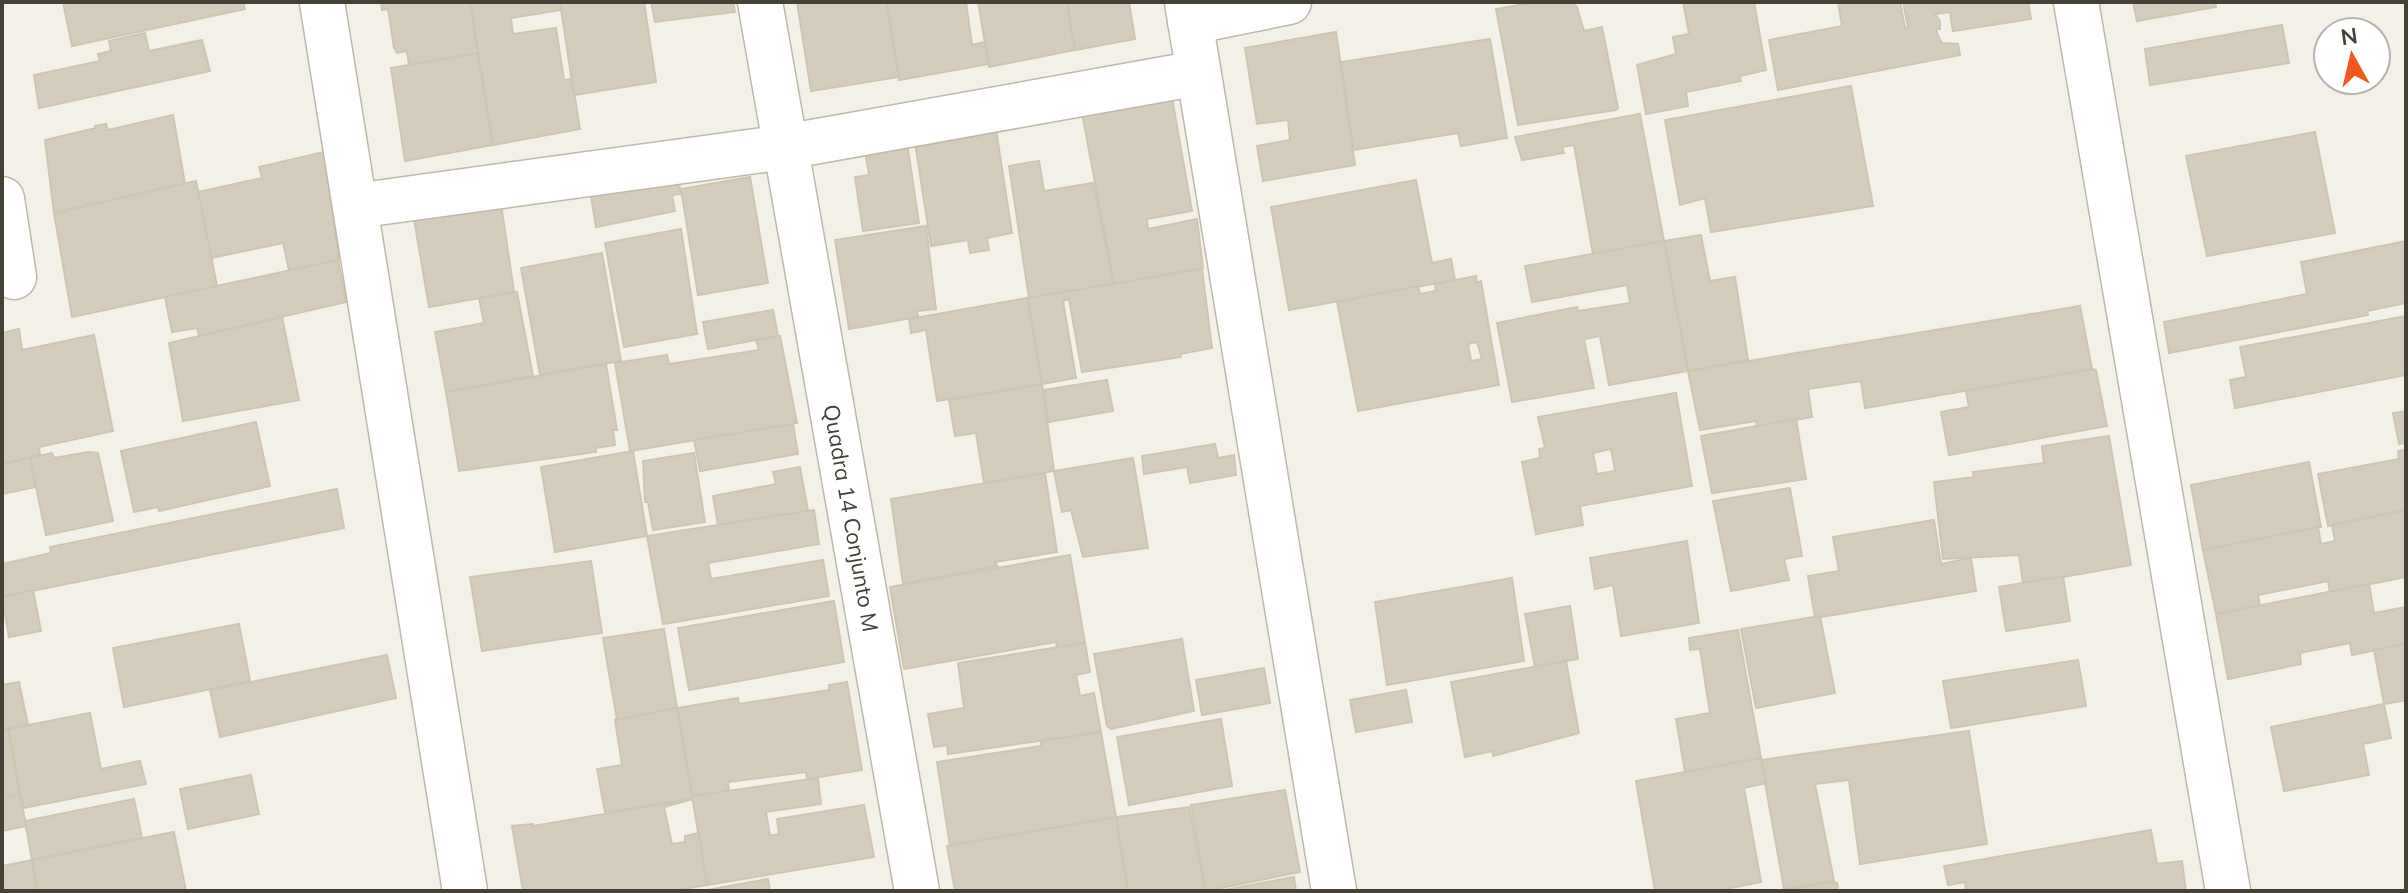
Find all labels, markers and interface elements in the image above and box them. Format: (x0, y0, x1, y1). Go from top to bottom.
north arrow (2312, 16, 2392, 96)
text: N (2339, 21, 2359, 51)
street label: Quadra 14 Conjunto M (817, 402, 885, 634)

